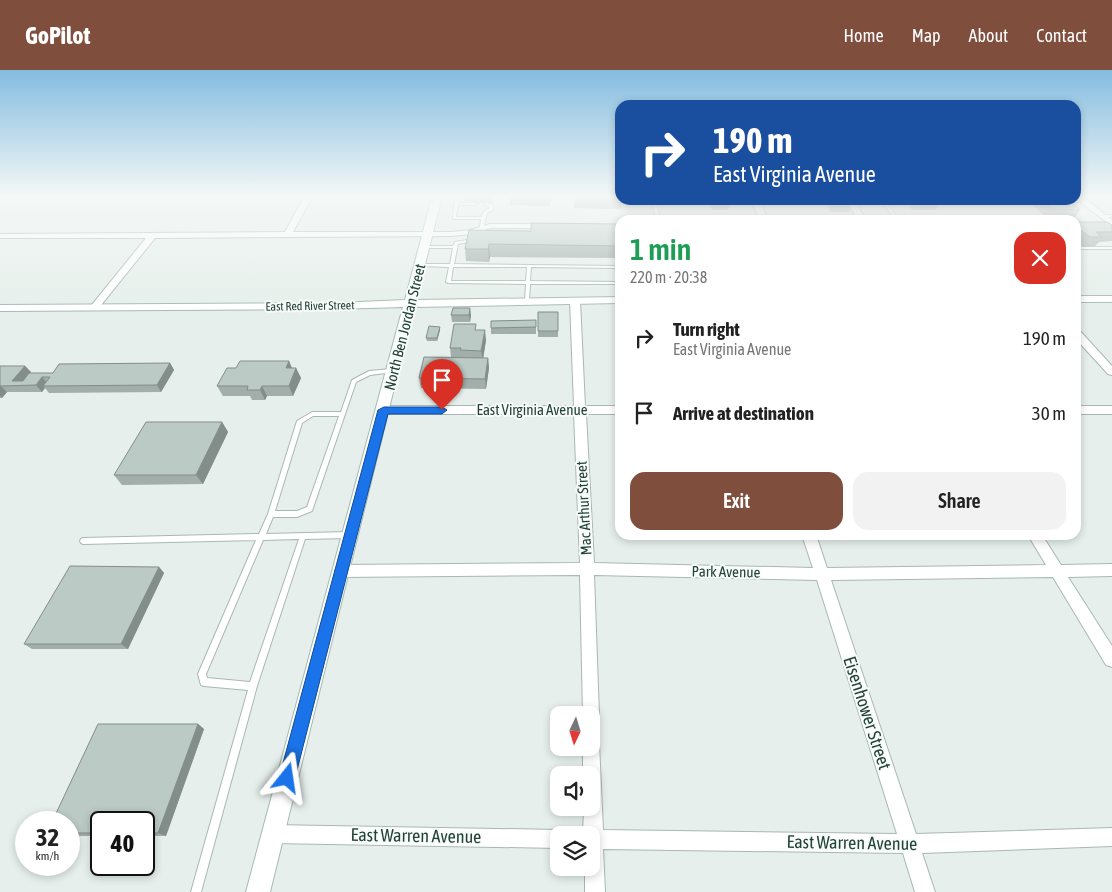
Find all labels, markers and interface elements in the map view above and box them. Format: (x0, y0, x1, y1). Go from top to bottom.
text: GoPilot (25, 22, 90, 49)
text: Home (844, 25, 884, 46)
text: Map (912, 25, 941, 46)
text: About (969, 25, 1008, 46)
text: Contact (1036, 25, 1087, 46)
icon: right (630, 120, 695, 185)
text: 190 m (713, 120, 792, 160)
text: East Virginia Avenue (713, 161, 876, 187)
text: 1 min (630, 232, 691, 266)
button: close (1014, 232, 1066, 284)
street label: North Ben Jordan Street (381, 262, 428, 392)
text: 220 m · 20:38 (630, 268, 707, 286)
street label: East Red River Street (265, 298, 355, 314)
text: Turn right (673, 318, 740, 340)
icon: right (630, 324, 658, 352)
text: 190 m (1023, 327, 1066, 349)
text: East Virginia Avenue (673, 340, 791, 358)
pin (421, 359, 463, 410)
icon: arrive (428, 366, 456, 394)
icon: arrive (630, 399, 658, 427)
street label: East Virginia Avenue (477, 401, 588, 418)
text: Arrive at destination (673, 402, 814, 424)
text: 30 m (1032, 402, 1066, 424)
street label: Mac Arthur Street (573, 460, 594, 556)
button: Exit (630, 472, 843, 530)
button: Share (853, 472, 1066, 530)
street label: Park Avenue (692, 562, 761, 581)
street label: Eisenhower Street (839, 653, 896, 772)
north arrow (550, 706, 600, 756)
map controls (550, 706, 600, 876)
position arrow (260, 751, 312, 803)
button: sound (550, 766, 600, 816)
speed limit sign: 40 (90, 811, 155, 876)
text: 32 (36, 823, 59, 851)
street label: East Warren Avenue (350, 824, 482, 847)
button: layers (550, 826, 600, 876)
street label: East Warren Avenue (786, 831, 918, 854)
text: km/h (36, 849, 59, 863)

